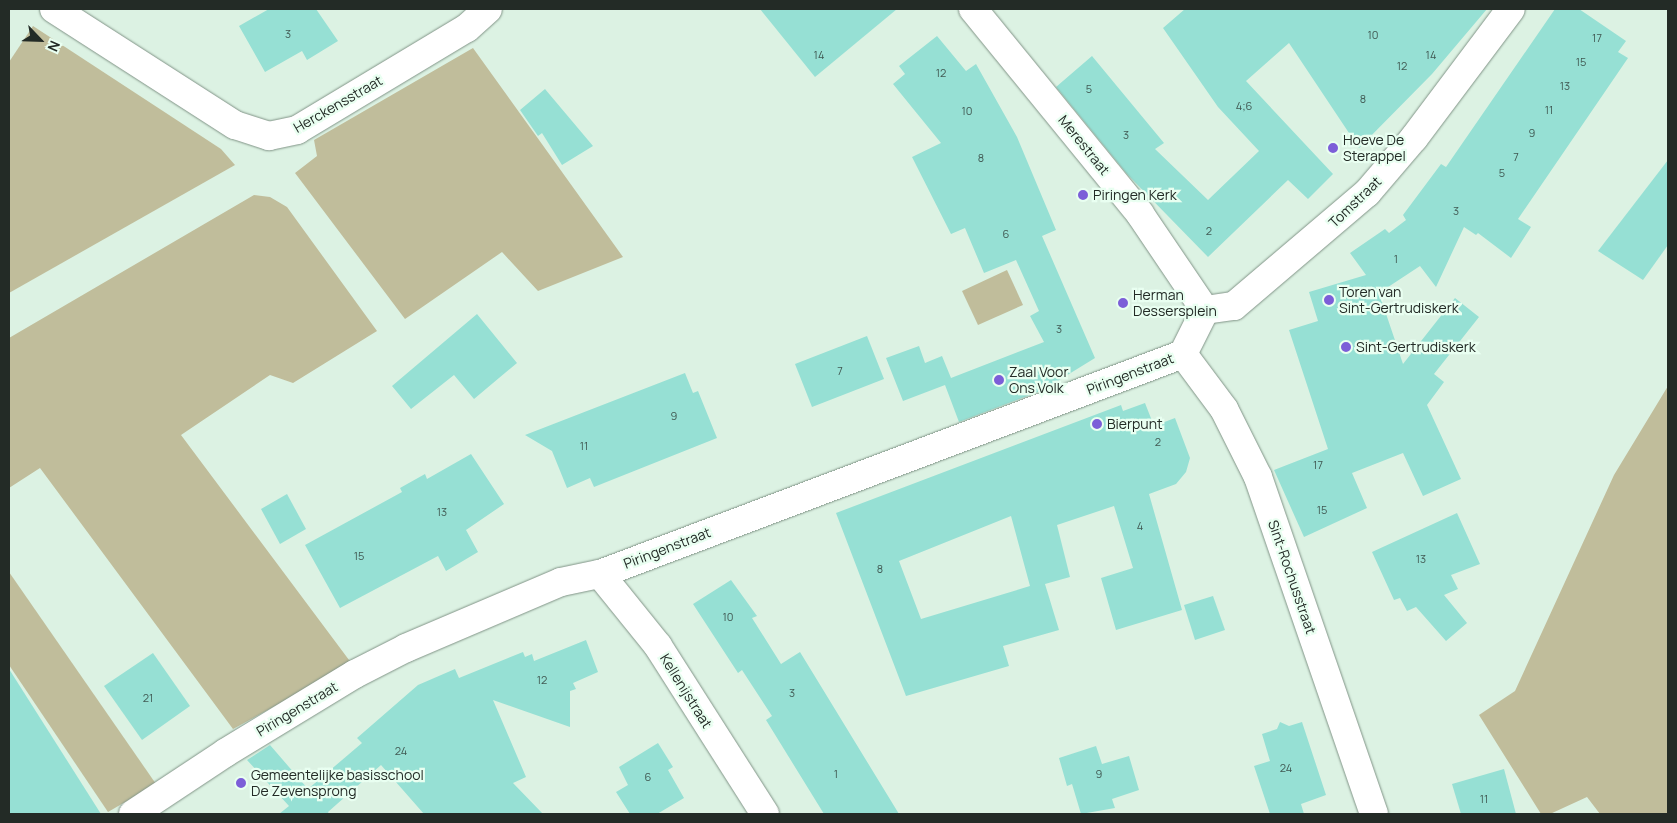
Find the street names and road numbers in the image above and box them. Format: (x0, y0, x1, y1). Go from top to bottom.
street label: Herckensstraat (291, 72, 385, 136)
street label: Merestraat (1055, 112, 1113, 178)
street label: Tomstraat (1325, 173, 1385, 231)
street label: Piringenstraat (1084, 350, 1176, 398)
street label: Sint-Rochusstraat (1265, 518, 1319, 636)
street label: Piringenstraat (621, 524, 713, 572)
street label: Kellenijstraat (657, 651, 715, 731)
street label: Piringenstraat (253, 678, 341, 740)

